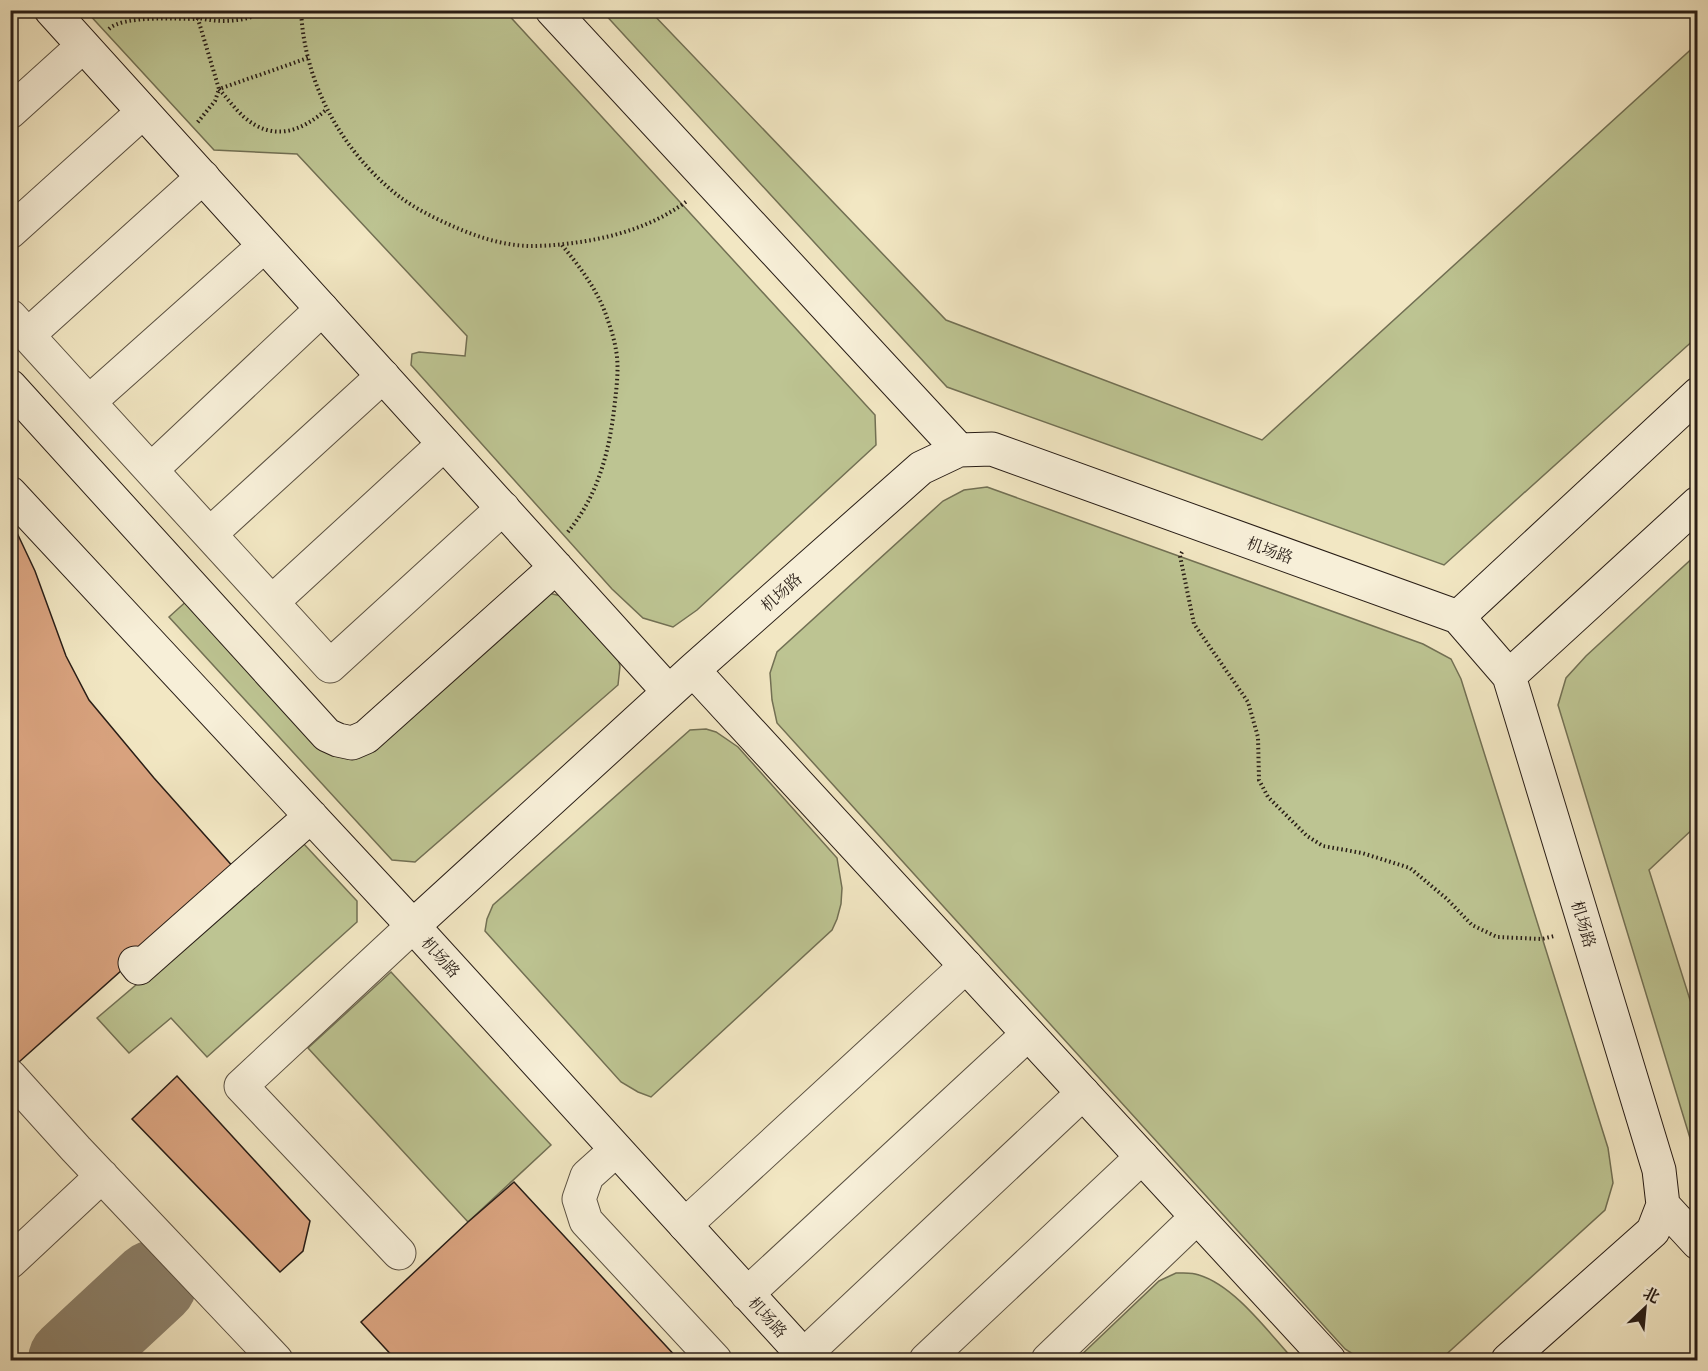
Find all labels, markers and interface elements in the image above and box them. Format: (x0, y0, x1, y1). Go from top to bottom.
street label: 机场路 (1244, 532, 1296, 568)
street label: 机场路 (756, 569, 806, 615)
street label: 机场路 (1567, 898, 1601, 950)
street label: 机场路 (418, 932, 464, 982)
north arrow (1615, 1278, 1675, 1338)
text: 北 (1640, 1282, 1663, 1307)
street label: 机场路 (745, 1292, 791, 1342)

